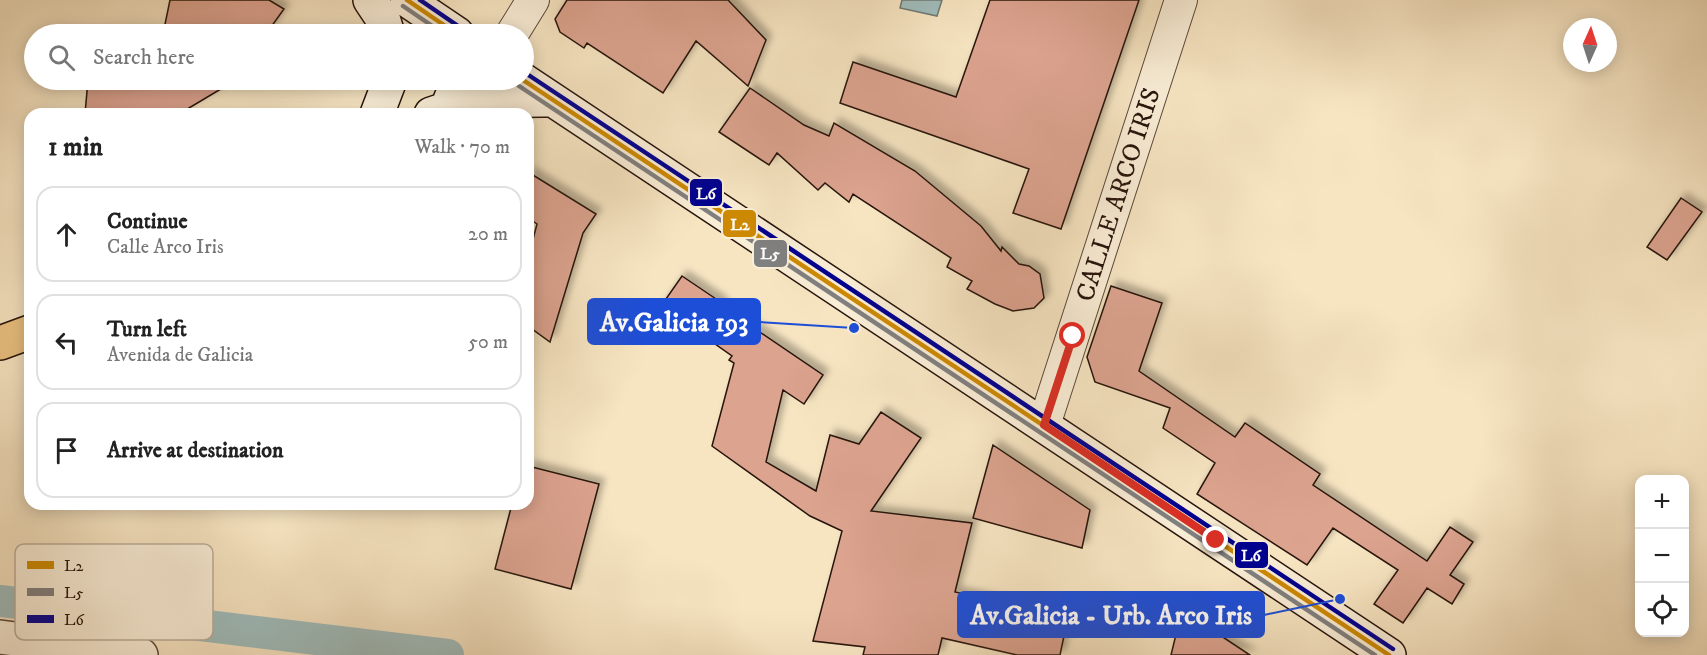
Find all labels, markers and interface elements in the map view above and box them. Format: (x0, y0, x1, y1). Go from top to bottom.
north arrow (1563, 18, 1617, 72)
search box (24, 24, 534, 90)
icon: search (45, 41, 78, 74)
text: Search here (93, 44, 195, 71)
street label: CALLE ARCO IRIS (1068, 84, 1168, 306)
text: 1 min (48, 131, 103, 164)
text: Walk · 70 m (414, 135, 510, 160)
line badge: L6 (689, 178, 723, 207)
text: L6 (696, 184, 718, 204)
text: Continue (107, 208, 188, 235)
line badge: L2 (722, 209, 757, 238)
text: L2 (730, 215, 751, 235)
icon: ahead (50, 218, 83, 251)
text: 20 m (468, 222, 508, 247)
text: Calle Arco Iris (107, 235, 224, 260)
line badge: L5 (753, 239, 788, 268)
text: L5 (760, 244, 780, 264)
callout: Av.Galicia 193 (588, 299, 760, 344)
text: Av.Galicia 193 (599, 306, 748, 340)
text: Turn left (107, 316, 187, 343)
route start (1059, 322, 1085, 348)
icon: left (50, 326, 83, 359)
text: 50 m (468, 330, 508, 355)
text: Avenida de Galicia (107, 343, 253, 368)
icon: arrive (50, 434, 83, 467)
text: Arrive at destination (107, 437, 284, 464)
map controls (1635, 475, 1689, 637)
button: + (1635, 475, 1689, 529)
route end (1202, 526, 1228, 552)
button: − (1635, 529, 1689, 583)
line badge: L6 (1234, 541, 1269, 569)
legend (15, 544, 213, 640)
text: L6 (1241, 546, 1263, 566)
text: L2 (64, 556, 84, 576)
text: L5 (64, 583, 84, 603)
button: locate (1635, 583, 1689, 637)
callout: Av.Galicia - Urb. Arco Iris (958, 592, 1264, 637)
text: Av.Galicia - Urb. Arco Iris (969, 599, 1252, 633)
text: L6 (64, 610, 85, 630)

